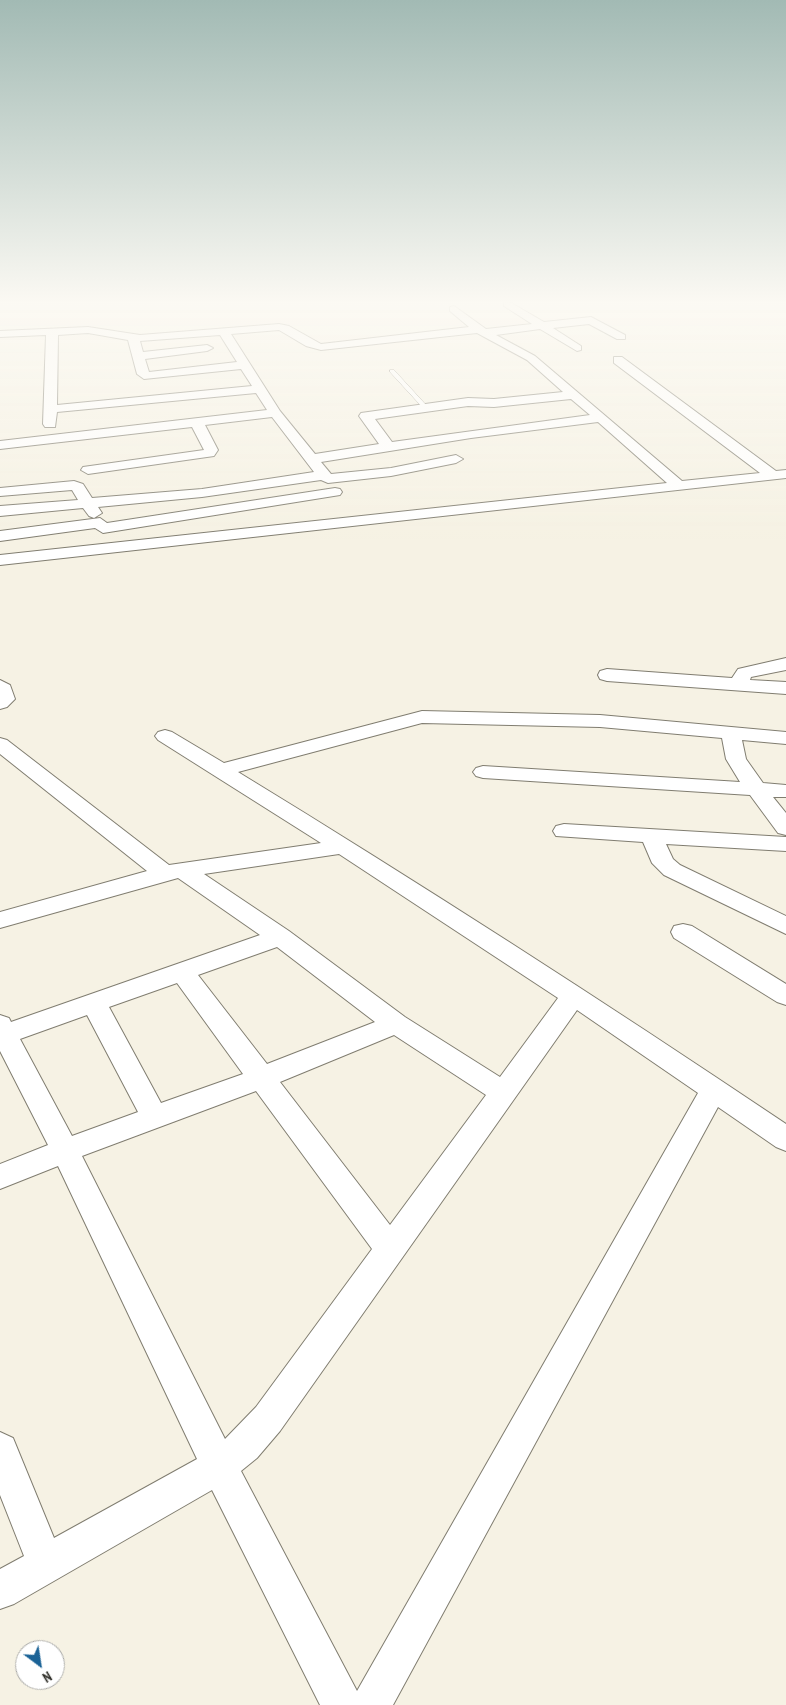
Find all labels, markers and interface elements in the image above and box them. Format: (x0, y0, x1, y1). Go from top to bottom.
north arrow (15, 1640, 65, 1690)
text: N (39, 1667, 55, 1687)

